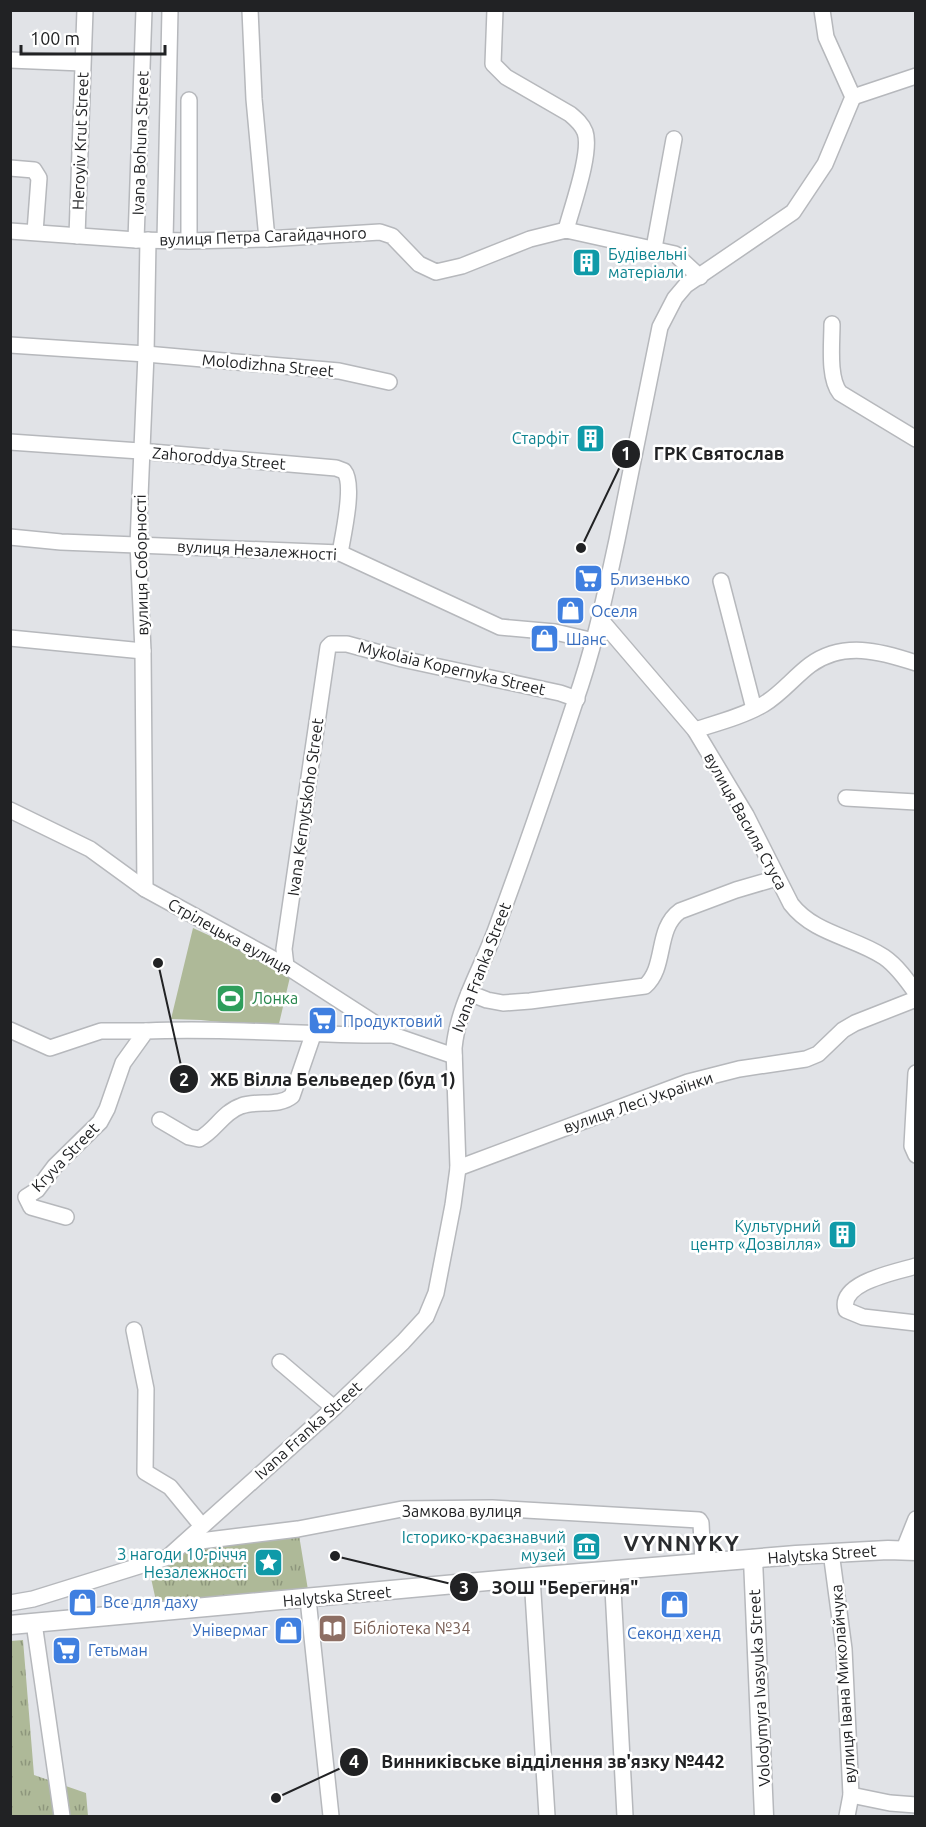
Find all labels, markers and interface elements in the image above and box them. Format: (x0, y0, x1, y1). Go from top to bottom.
scale bar (21, 18, 165, 56)
text: 100 m (30, 28, 80, 48)
street label: Ivana Bohuna Street (128, 70, 152, 216)
street label: Heroyiv Krut Street (69, 71, 91, 210)
street label: вулиця Петра Сагайдачного (159, 223, 367, 249)
place label: Будівельні матеріали (608, 245, 687, 281)
building icon: Будівельні матеріали (571, 247, 603, 279)
street label: Molodizhna Street (201, 350, 335, 380)
building icon: Старфіт (574, 422, 606, 454)
place label: Старфіт (512, 429, 569, 447)
callout: ГРК Святослав (611, 436, 796, 472)
street label: Zahoroddya Street (151, 443, 287, 473)
text: 1 (621, 443, 631, 463)
text: ГРК Святослав (654, 443, 784, 463)
street label: вулиця Соборності (131, 494, 151, 636)
street label: вулиця Незалежності (177, 537, 337, 563)
supermarket icon: Близенько (573, 563, 605, 595)
place label: Близенько (610, 570, 690, 588)
shop icon: Оселя (554, 595, 586, 627)
place label: Оселя (591, 602, 638, 620)
shop icon: Шанс (529, 623, 561, 655)
place label: Шанс (566, 630, 607, 648)
street label: Mykolaia Kopernyka Street (357, 638, 548, 698)
street label: Ivana Kernytskoho Street (284, 716, 326, 897)
street label: вулиця Василя Стуса (701, 749, 791, 893)
street label: Стрілецька вулиця (165, 894, 295, 978)
street label: Ivana Franka Street (448, 899, 514, 1034)
sports icon: Лонка (215, 982, 247, 1014)
place label: Лонка (252, 989, 298, 1007)
supermarket icon: Продуктовий (306, 1005, 338, 1037)
place label: Продуктовий (343, 1012, 443, 1030)
callout: ЖБ Вілла Бельведер (буд 1) (169, 1061, 468, 1097)
street label: вулиця Лесі Українки (561, 1068, 715, 1136)
text: 2 (179, 1069, 189, 1089)
text: ЖБ Вілла Бельведер (буд 1) (210, 1069, 456, 1090)
street label: Kryva Street (28, 1118, 103, 1195)
place label: Культурний центр «Дозвілля» (690, 1217, 821, 1253)
building icon: Культурний центр «Дозвілля» (826, 1219, 858, 1251)
street label: Ivana Franka Street (251, 1377, 366, 1483)
street label: Замкова вулиця (402, 1502, 522, 1520)
place label: Історико-краєзнавчий музей (402, 1528, 566, 1564)
museum icon: Історико-краєзнавчий музей (571, 1530, 603, 1562)
district label: VYNNYKY (624, 1530, 740, 1555)
street label: Halytska Street (767, 1541, 878, 1567)
place label: З нагоди 10-річчя Незалежності (117, 1545, 247, 1581)
place icon: З нагоди 10-річчя Незалежності (252, 1547, 284, 1579)
callout: ЗОШ "Берегиня" (449, 1569, 650, 1605)
text: 3 (459, 1577, 469, 1597)
text: ЗОШ "Берегиня" (492, 1577, 638, 1597)
street label: Halytska Street (282, 1582, 393, 1610)
street label: вулиця Івана Миколайчука (827, 1584, 859, 1784)
shop icon: Все для даху (66, 1586, 98, 1618)
street label: Volodymyra Ivasyuka Street (745, 1588, 773, 1787)
shop icon: Секонд хенд (658, 1589, 690, 1621)
place label: Все для даху (103, 1593, 198, 1611)
library icon: Бібліотека №34 (316, 1612, 348, 1644)
shop icon: Універмаг (273, 1614, 305, 1646)
place label: Бібліотека №34 (353, 1619, 470, 1637)
place label: Універмаг (193, 1621, 269, 1639)
place label: Секонд хенд (627, 1624, 721, 1642)
supermarket icon: Гетьман (51, 1634, 83, 1666)
place label: Гетьман (88, 1641, 148, 1659)
callout: Винниківське відділення зв'язку №442 (339, 1744, 737, 1780)
text: 4 (349, 1751, 359, 1771)
text: Винниківське відділення зв'язку №442 (381, 1751, 725, 1771)

